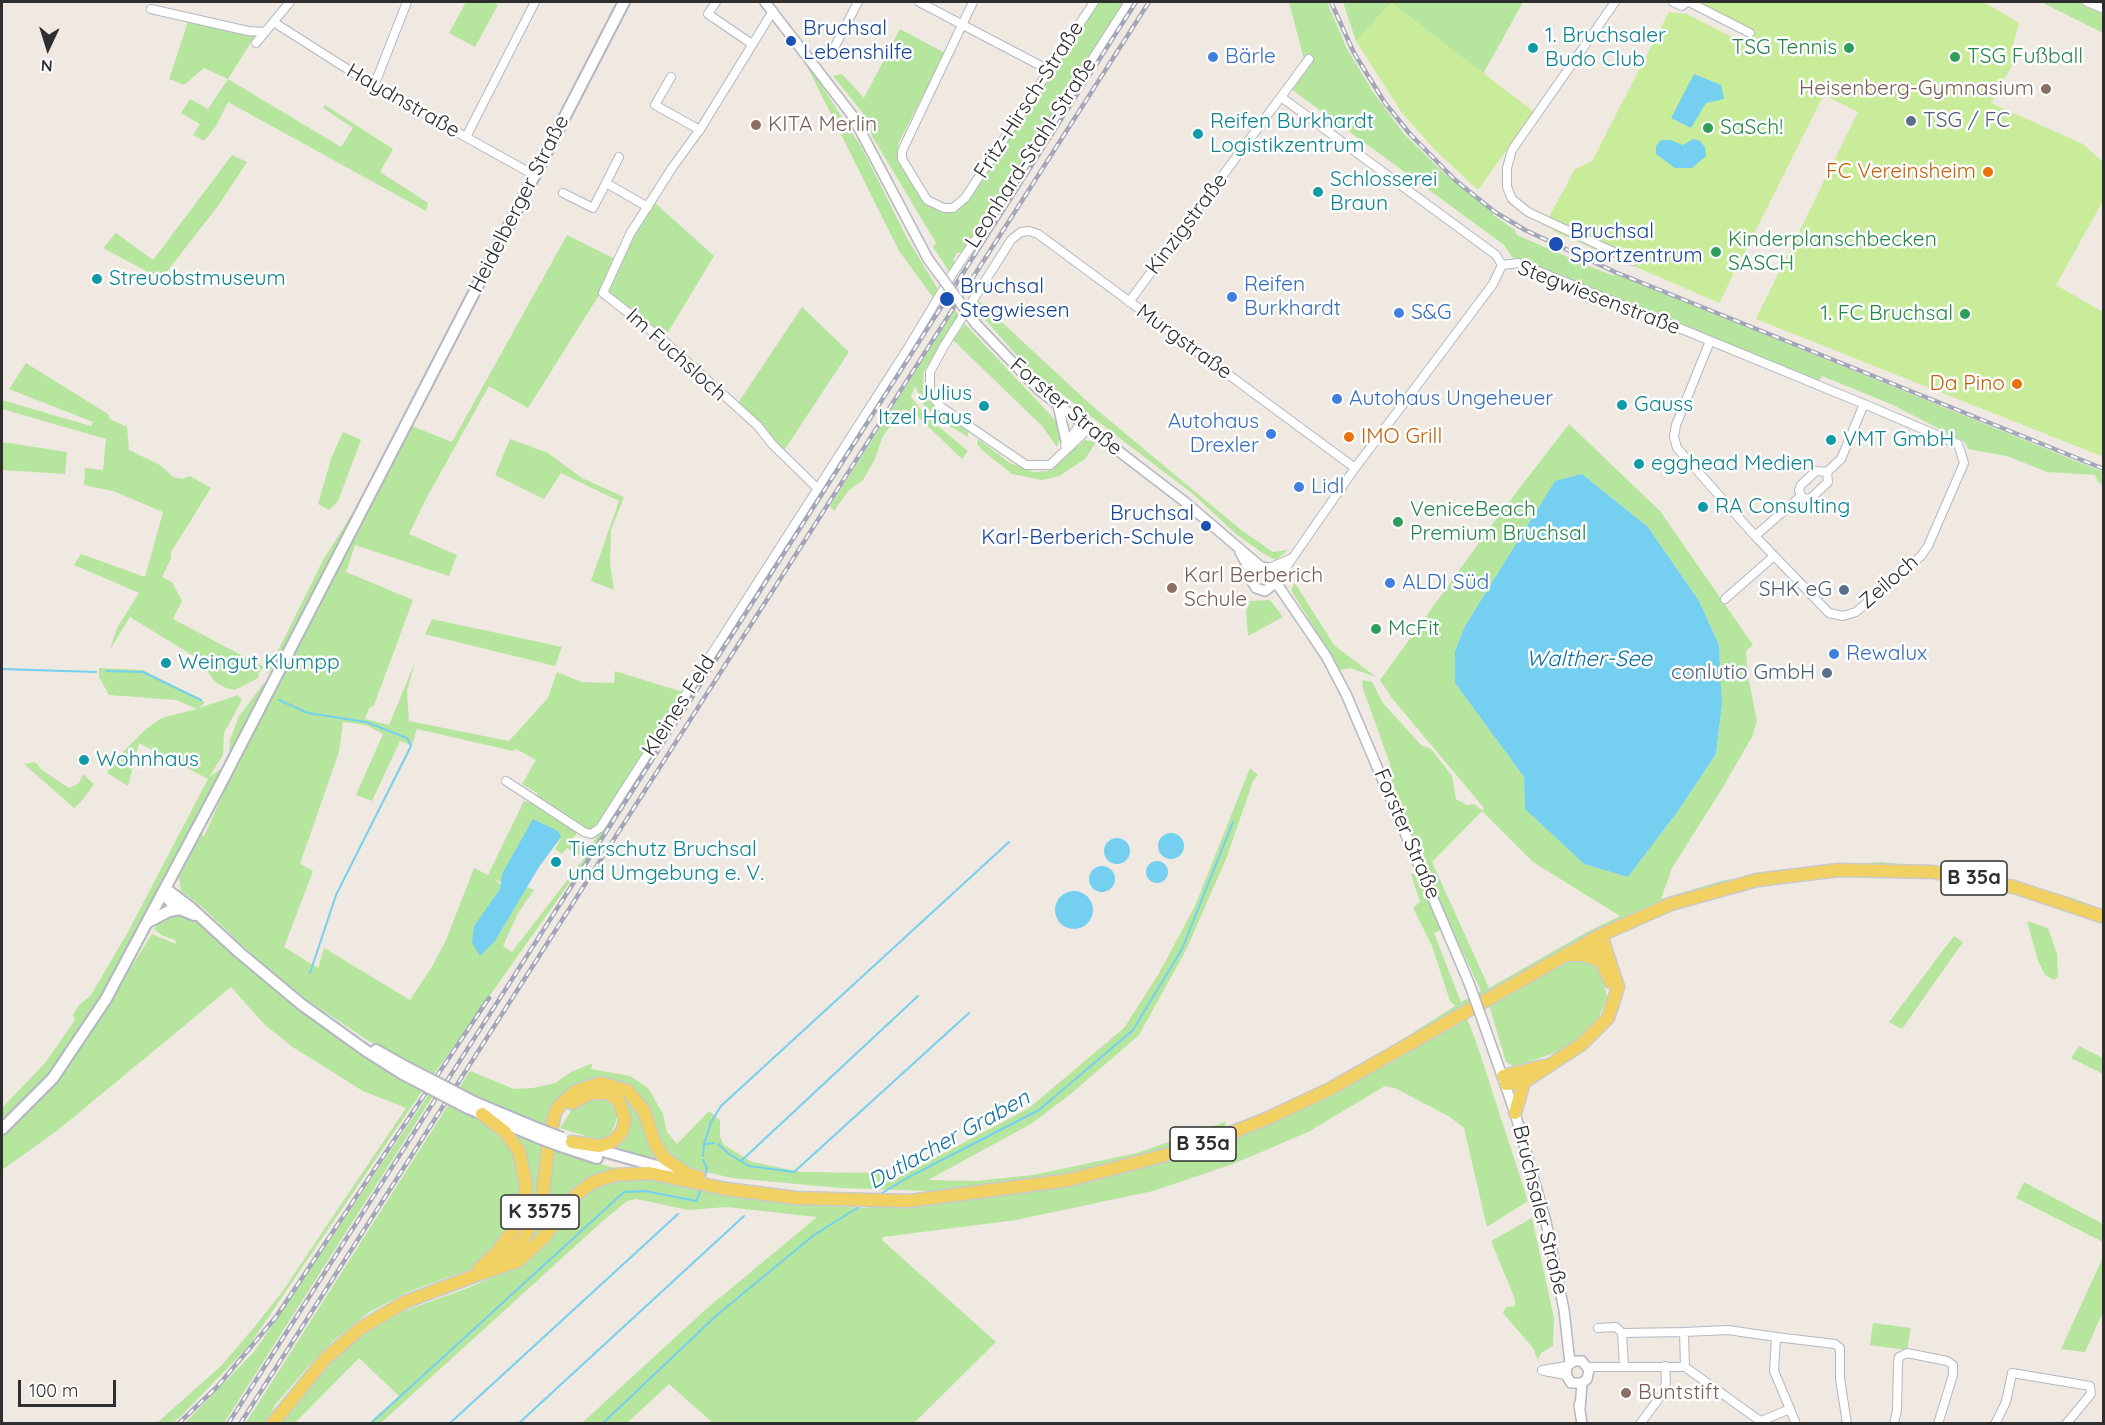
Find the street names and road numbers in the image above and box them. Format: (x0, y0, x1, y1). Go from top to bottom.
street label: Fritz-Hirsch-Straße (969, 17, 1089, 183)
street label: Leonhard-Stahl-Straße (960, 53, 1102, 253)
street label: Haydnstraße (342, 58, 464, 144)
street label: Heidelberger Straße (463, 111, 575, 297)
street label: Kinzigstraße (1141, 168, 1233, 280)
street label: Stegwiesenstraße (1514, 255, 1684, 341)
street label: Murgstraße (1131, 299, 1237, 385)
street label: Im Fuchsloch (621, 303, 731, 407)
street label: Forster Straße (1005, 353, 1127, 461)
street label: Zeiloch (1854, 550, 1924, 614)
street label: Kleines Feld (637, 651, 721, 761)
street label: Forster Straße (1368, 765, 1446, 903)
road number: B 35a (1941, 861, 2007, 895)
street label: Bruchsaler Straße (1507, 1123, 1573, 1297)
road number: B 35a (1170, 1127, 1236, 1161)
road number: K 3575 (501, 1195, 579, 1229)

